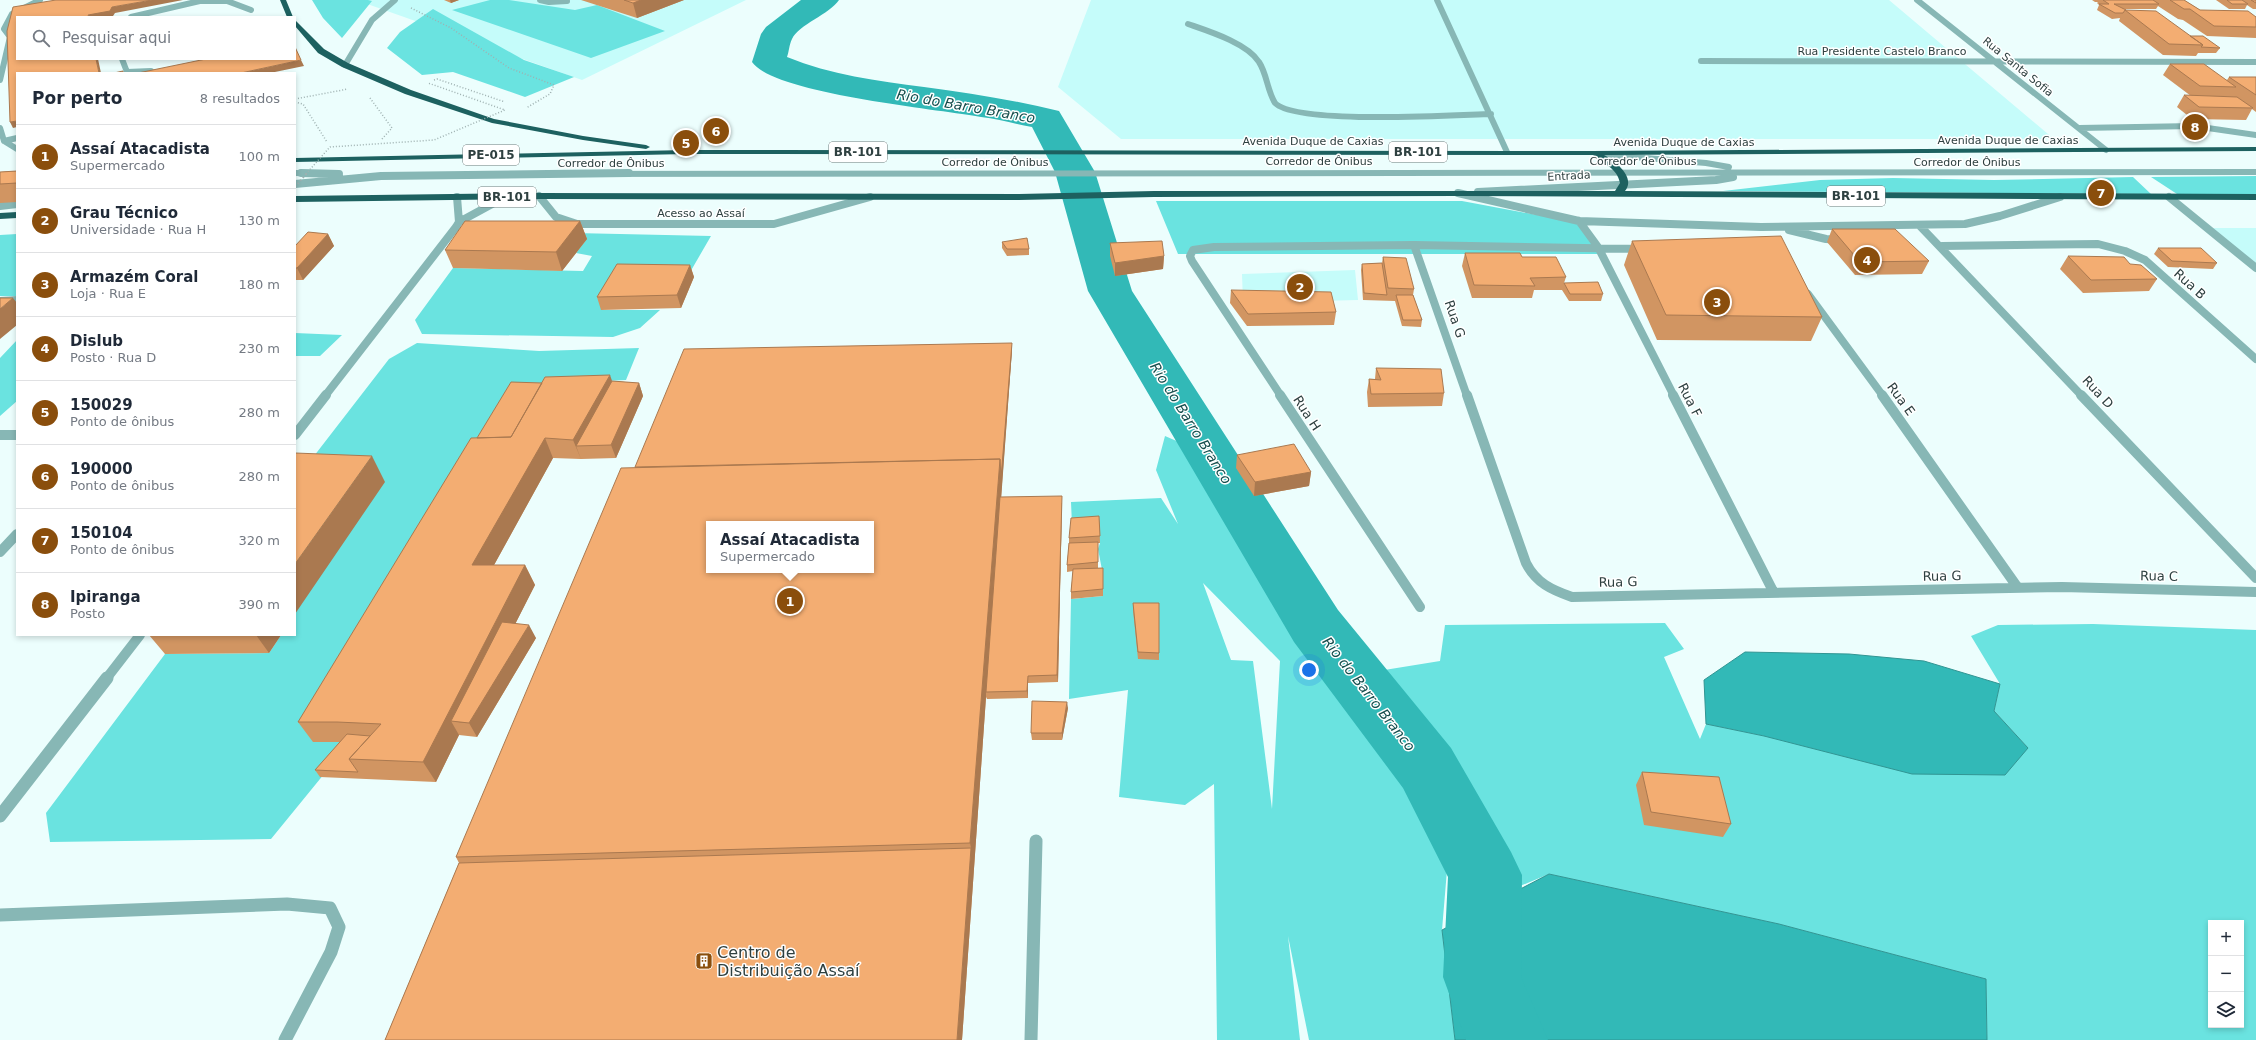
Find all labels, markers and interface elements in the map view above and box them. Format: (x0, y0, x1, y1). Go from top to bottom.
search box (16, 16, 296, 60)
icon: search (30, 27, 52, 49)
text: Pesquisar aqui (62, 29, 171, 47)
street label: Rua Santa Sofia (1980, 35, 2056, 99)
street label: Rua Presidente Castelo Branco (1797, 45, 1967, 58)
water label: Rio do Barro Branco (896, 86, 1036, 126)
text: Por perto (32, 88, 122, 108)
text: 8 resultados (200, 91, 280, 106)
pin: 8 (2182, 112, 2208, 142)
pin: 6 (703, 116, 729, 146)
pin: 5 (673, 128, 699, 158)
street label: Avenida Duque de Caxias (1938, 134, 2079, 147)
street label: Avenida Duque de Caxias (1243, 135, 1384, 148)
street label: Avenida Duque de Caxias (1614, 136, 1755, 149)
text: Assaí Atacadista (70, 140, 210, 158)
road number: BR-101 (829, 142, 887, 162)
road number: BR-101 (1389, 142, 1447, 162)
road number: PE-015 (463, 145, 519, 165)
text: 1 (40, 149, 50, 164)
text: 100 m (238, 149, 280, 164)
street label: Corredor de Ônibus (1265, 155, 1373, 168)
street label: Corredor de Ônibus (1589, 155, 1697, 168)
street label: Corredor de Ônibus (941, 156, 1049, 169)
street label: Corredor de Ônibus (1913, 156, 2021, 169)
street label: Corredor de Ônibus (557, 157, 665, 170)
text: Supermercado (70, 158, 165, 173)
street label: Entrada (1547, 168, 1591, 184)
pin: 7 (2088, 178, 2114, 208)
road number: BR-101 (1827, 186, 1885, 206)
road number: BR-101 (478, 187, 536, 207)
text: Grau Técnico (70, 204, 178, 222)
street label: Acesso ao Assaí (657, 207, 746, 220)
text: 2 (40, 213, 50, 228)
text: 130 m (238, 213, 280, 228)
text: Universidade · Rua H (70, 222, 206, 237)
pin: 4 (1854, 245, 1880, 275)
street label: Rua B (2171, 266, 2209, 302)
text: Armazém Coral (70, 268, 199, 286)
pin: 2 (1287, 272, 1313, 302)
text: 3 (40, 277, 50, 292)
text: 180 m (238, 277, 280, 292)
text: Loja · Rua E (70, 286, 146, 301)
pin: 3 (1704, 287, 1730, 317)
street label: Rua G (1442, 298, 1468, 340)
text: Dislub (70, 332, 123, 350)
text: 4 (40, 341, 50, 356)
text: 230 m (238, 341, 280, 356)
text: Posto · Rua D (70, 350, 156, 365)
water label: Rio do Barro Branco (1147, 359, 1235, 487)
street label: Rua D (2079, 373, 2117, 411)
street label: Rua F (1675, 380, 1705, 420)
street label: Rua E (1884, 380, 1918, 418)
street label: Rua H (1290, 393, 1324, 433)
text: 150029 (70, 396, 133, 414)
text: 5 (40, 405, 50, 420)
text: 280 m (238, 405, 280, 420)
text: Ponto de ônibus (70, 414, 174, 429)
text: 190000 (70, 460, 133, 478)
text: 6 (40, 469, 50, 484)
text: 280 m (238, 469, 280, 484)
text: Ponto de ônibus (70, 478, 174, 493)
popup (706, 521, 874, 573)
text: 150104 (70, 524, 133, 542)
text: Assaí Atacadista (720, 531, 860, 549)
text: 7 (40, 533, 50, 548)
text: 320 m (238, 533, 280, 548)
text: Ponto de ônibus (70, 542, 174, 557)
text: Supermercado (720, 549, 815, 564)
street label: Rua G (1922, 568, 1962, 584)
street label: Rua C (2140, 568, 2178, 584)
street label: Rua G (1598, 574, 1638, 590)
pin: 1 (777, 586, 803, 616)
text: Ipiranga (70, 588, 141, 606)
text: 8 (40, 597, 50, 612)
text: 390 m (238, 597, 280, 612)
text: Posto (70, 606, 105, 621)
water label: Rio do Barro Branco (1319, 634, 1419, 754)
your location (1299, 660, 1319, 680)
map controls (2208, 920, 2244, 1028)
button: + (2208, 920, 2244, 956)
place label: Centro de Distribuição Assaí (717, 943, 860, 980)
building icon: Centro de Distribuição Assaí (694, 951, 714, 971)
button: − (2208, 956, 2244, 992)
button: layers (2208, 992, 2244, 1028)

